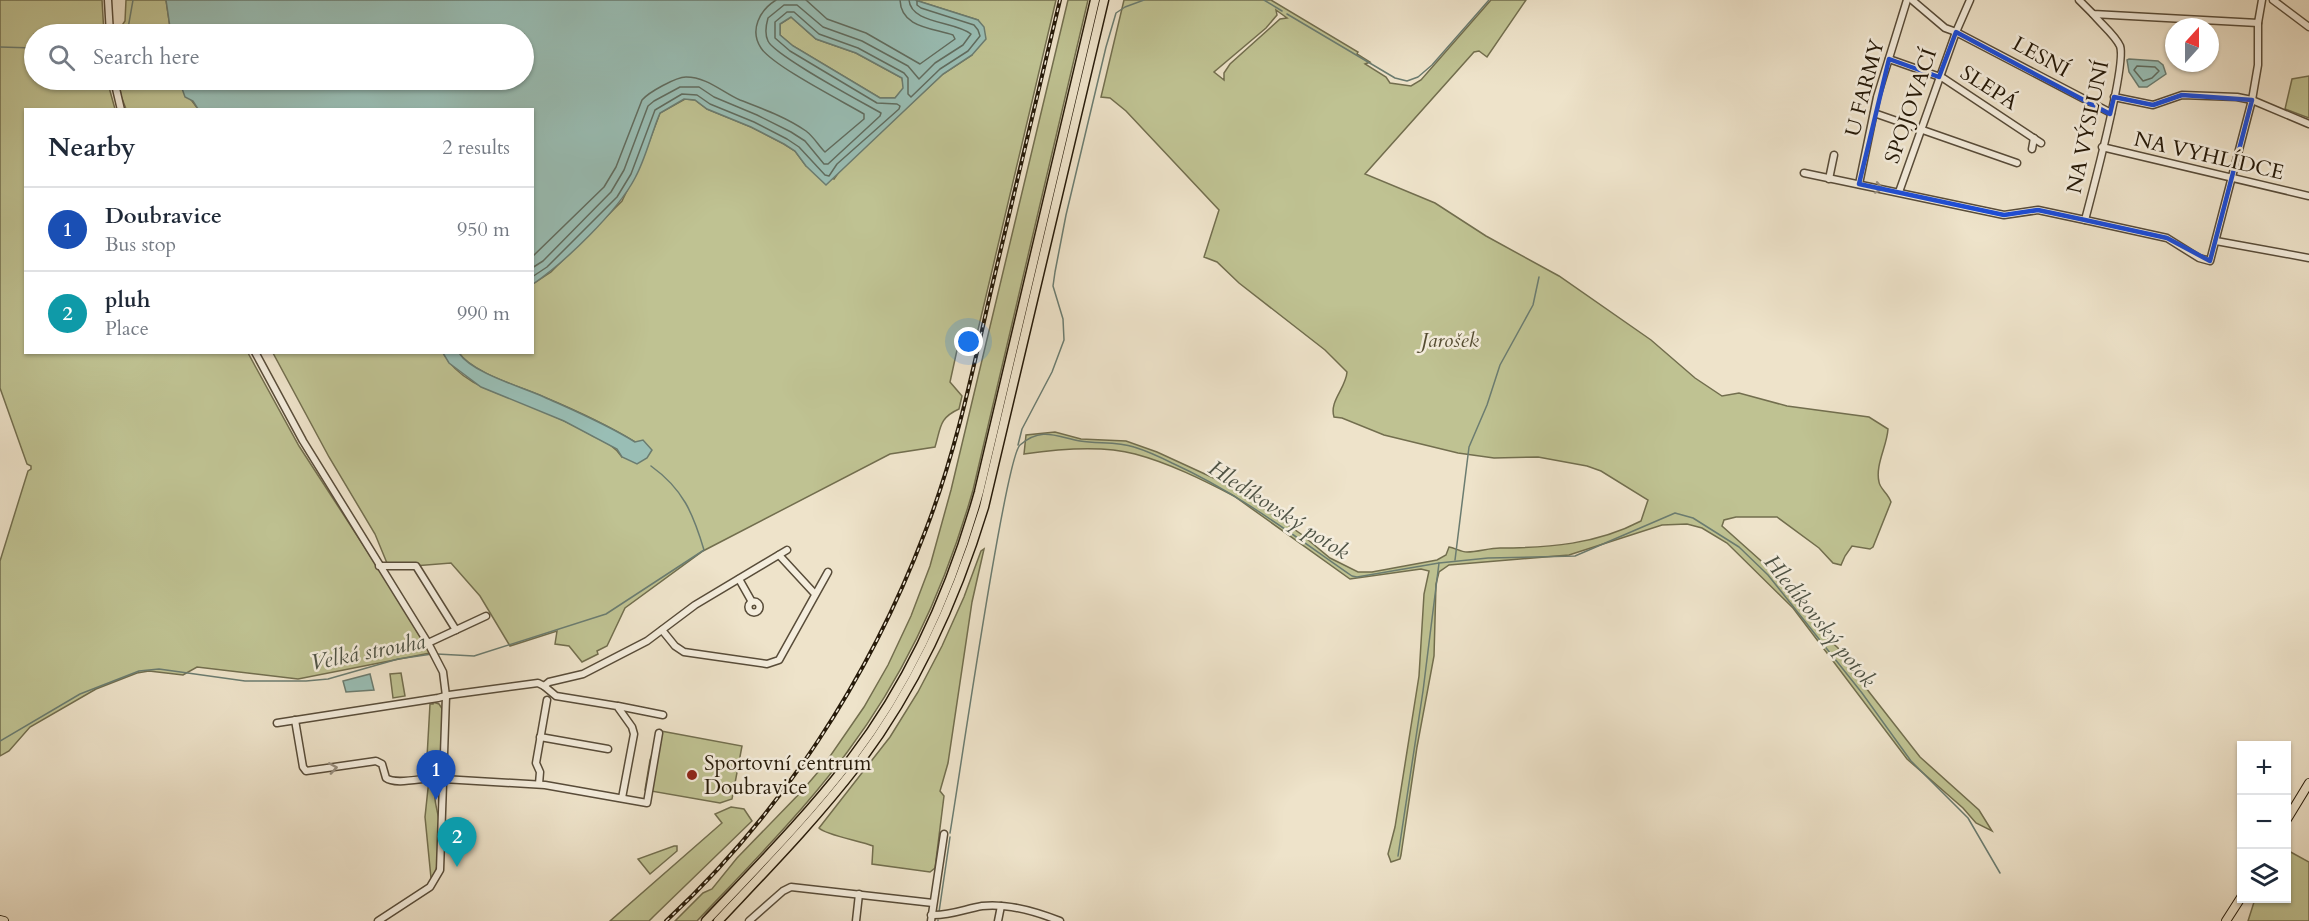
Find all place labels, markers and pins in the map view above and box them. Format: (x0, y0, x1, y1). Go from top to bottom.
place label: Sportovní centrum Doubravice (704, 749, 872, 802)
pin: 1 (416, 750, 456, 800)
marker: Sportovní centrum Doubravice (685, 768, 699, 782)
pin: 2 (438, 818, 476, 867)

